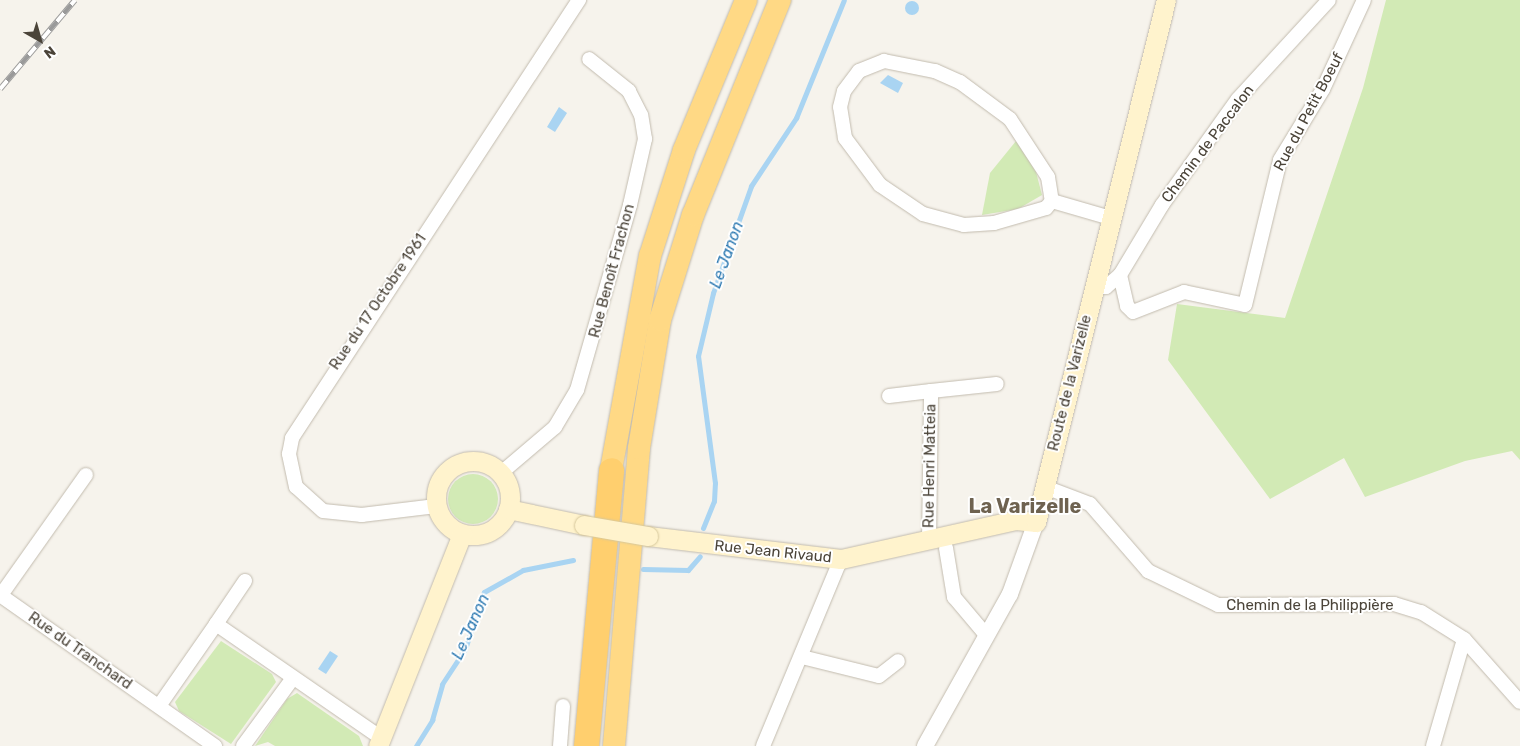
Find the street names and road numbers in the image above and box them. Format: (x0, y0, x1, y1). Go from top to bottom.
street label: Rue du Petit Boeuf (1270, 50, 1348, 174)
street label: Chemin de Paccalon (1158, 82, 1258, 206)
street label: Rue Benoît Frachon (585, 202, 639, 340)
street label: Rue du 17 Octobre 1961 (326, 231, 430, 373)
street label: Route de la Varizelle (1044, 313, 1096, 453)
street label: Rue Henri Matteia (920, 404, 940, 528)
street label: Rue Jean Rivaud (714, 537, 832, 567)
street label: Chemin de la Philippière (1226, 597, 1394, 615)
street label: Rue du Tranchard (24, 608, 136, 694)

